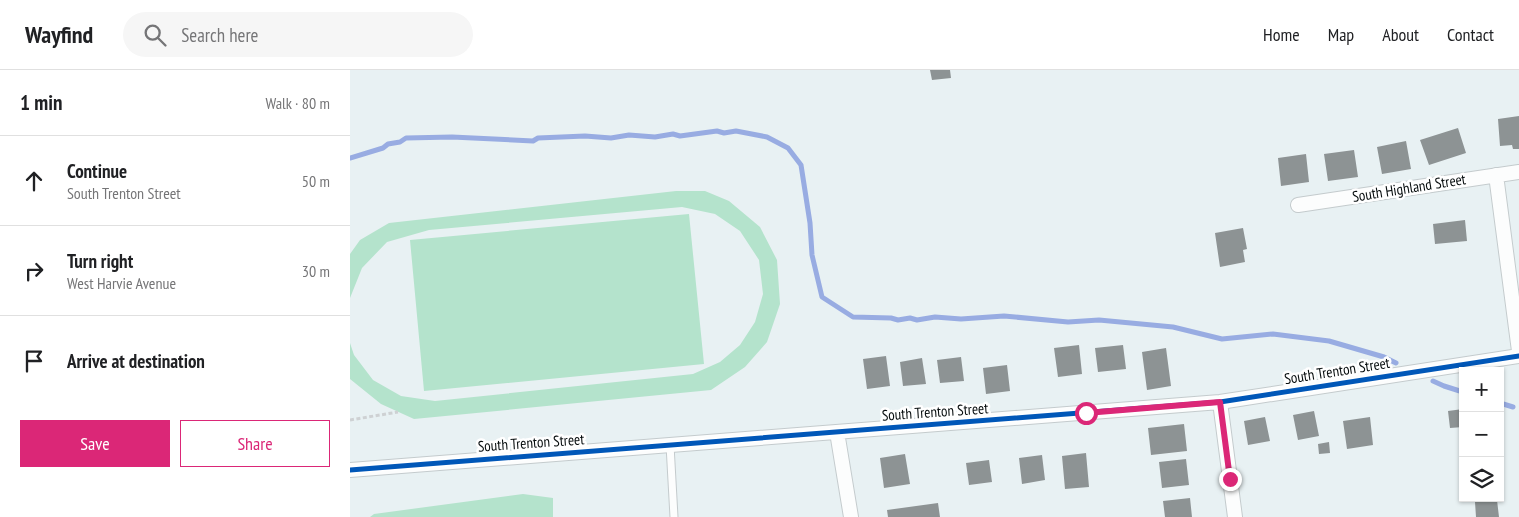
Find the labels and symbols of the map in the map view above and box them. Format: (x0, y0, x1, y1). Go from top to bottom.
street label: South Highland Street (1351, 169, 1467, 206)
street label: South Trenton Street (1283, 353, 1391, 388)
street label: South Trenton Street (881, 398, 989, 425)
route start (1075, 402, 1098, 425)
street label: South Trenton Street (477, 429, 585, 456)
route end (1219, 468, 1242, 491)

